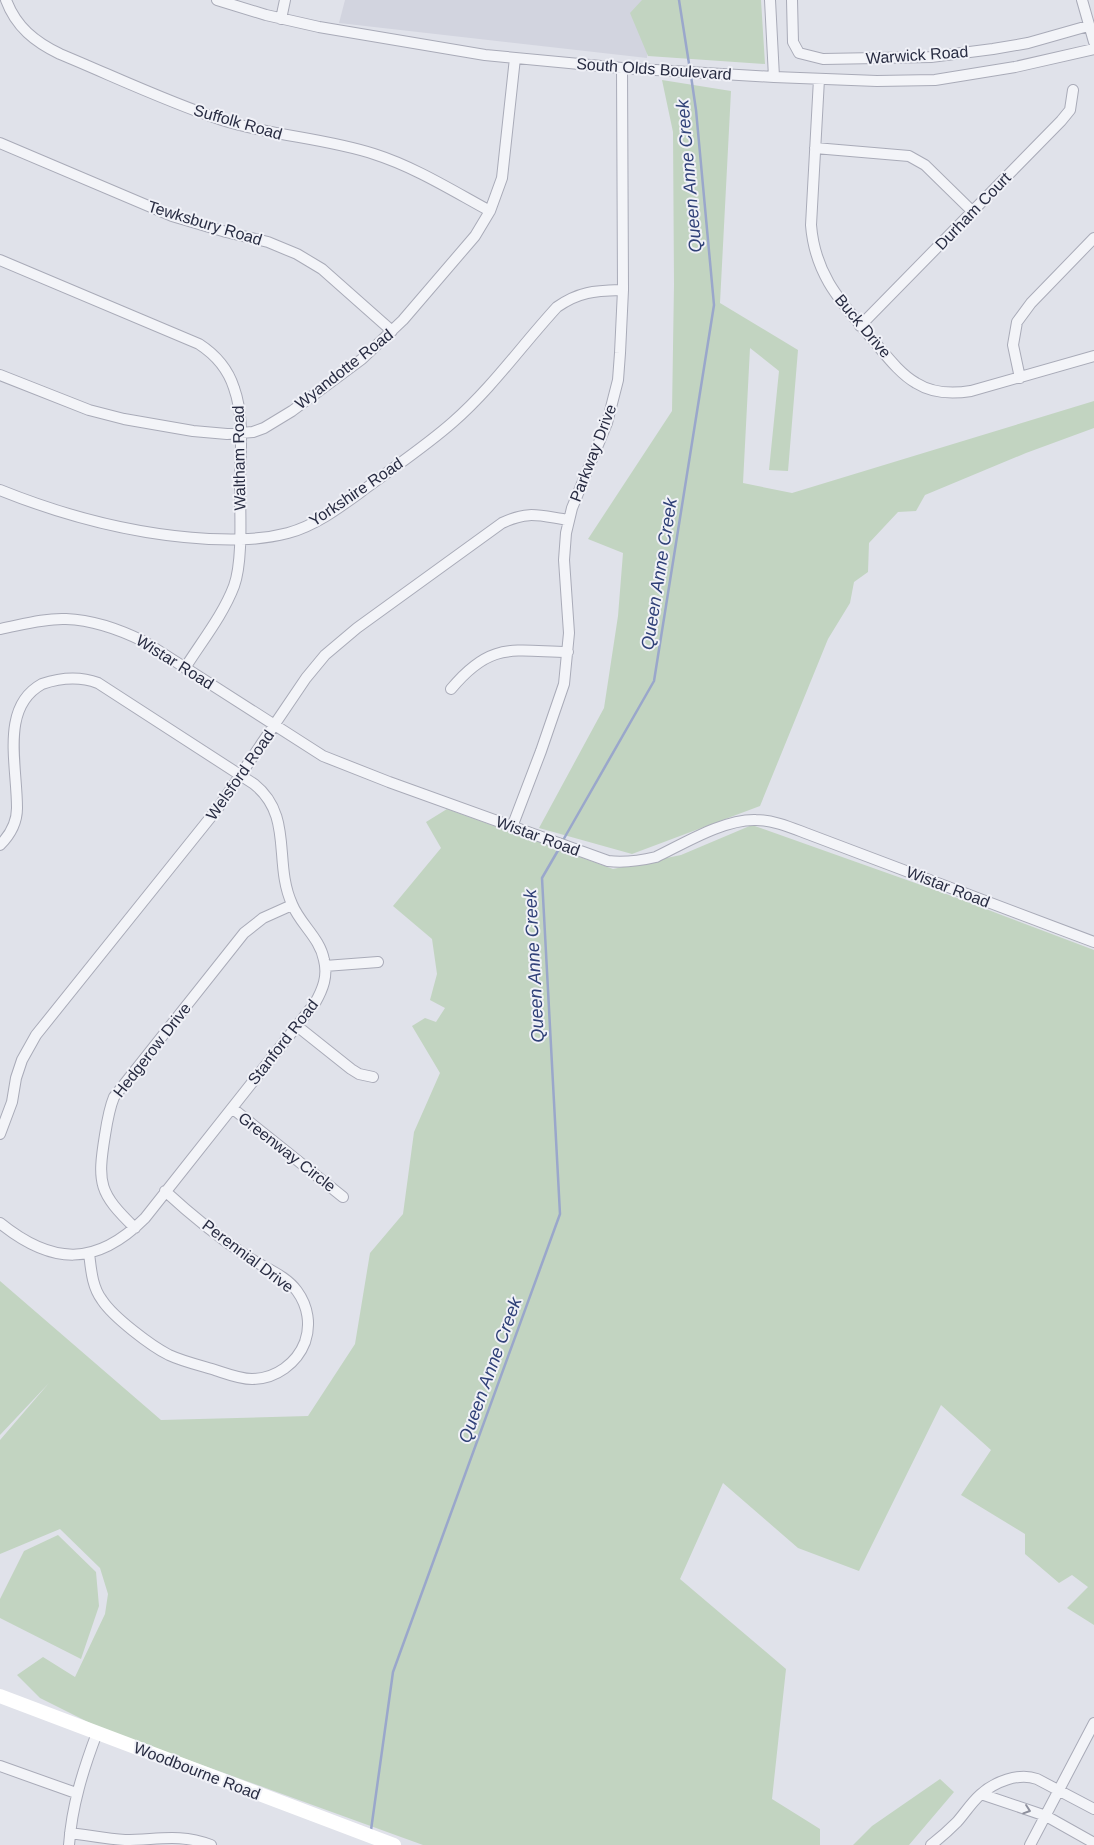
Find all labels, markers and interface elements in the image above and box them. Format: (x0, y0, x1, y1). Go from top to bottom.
street label: Warwick Road (865, 43, 969, 67)
street label: South Olds Boulevard (576, 55, 732, 83)
water label: Queen Anne Creek (672, 98, 706, 253)
street label: Suffolk Road (192, 101, 284, 143)
street label: Durham Court (932, 169, 1014, 253)
street label: Tewksbury Road (146, 198, 264, 248)
street label: Buck Drive (832, 291, 894, 361)
street label: Wyandotte Road (292, 326, 396, 412)
street label: Parkway Drive (567, 402, 619, 504)
street label: Waltham Road (230, 405, 248, 511)
street label: Yorkshire Road (306, 455, 406, 529)
water label: Queen Anne Creek (637, 496, 681, 651)
street label: Wistar Road (133, 631, 217, 693)
street label: Welsford Road (203, 727, 277, 823)
street label: Wistar Road (494, 813, 582, 859)
street label: Wistar Road (904, 863, 992, 911)
water label: Queen Anne Creek (520, 888, 548, 1043)
street label: Stanford Road (245, 996, 321, 1088)
street label: Hedgerow Drive (110, 999, 194, 1100)
street label: Greenway Circle (235, 1109, 339, 1195)
street label: Perennial Drive (199, 1216, 297, 1296)
water label: Queen Anne Creek (454, 1294, 526, 1446)
street label: Woodbourne Road (131, 1739, 263, 1803)
one-way arrow (1023, 1804, 1031, 1814)

